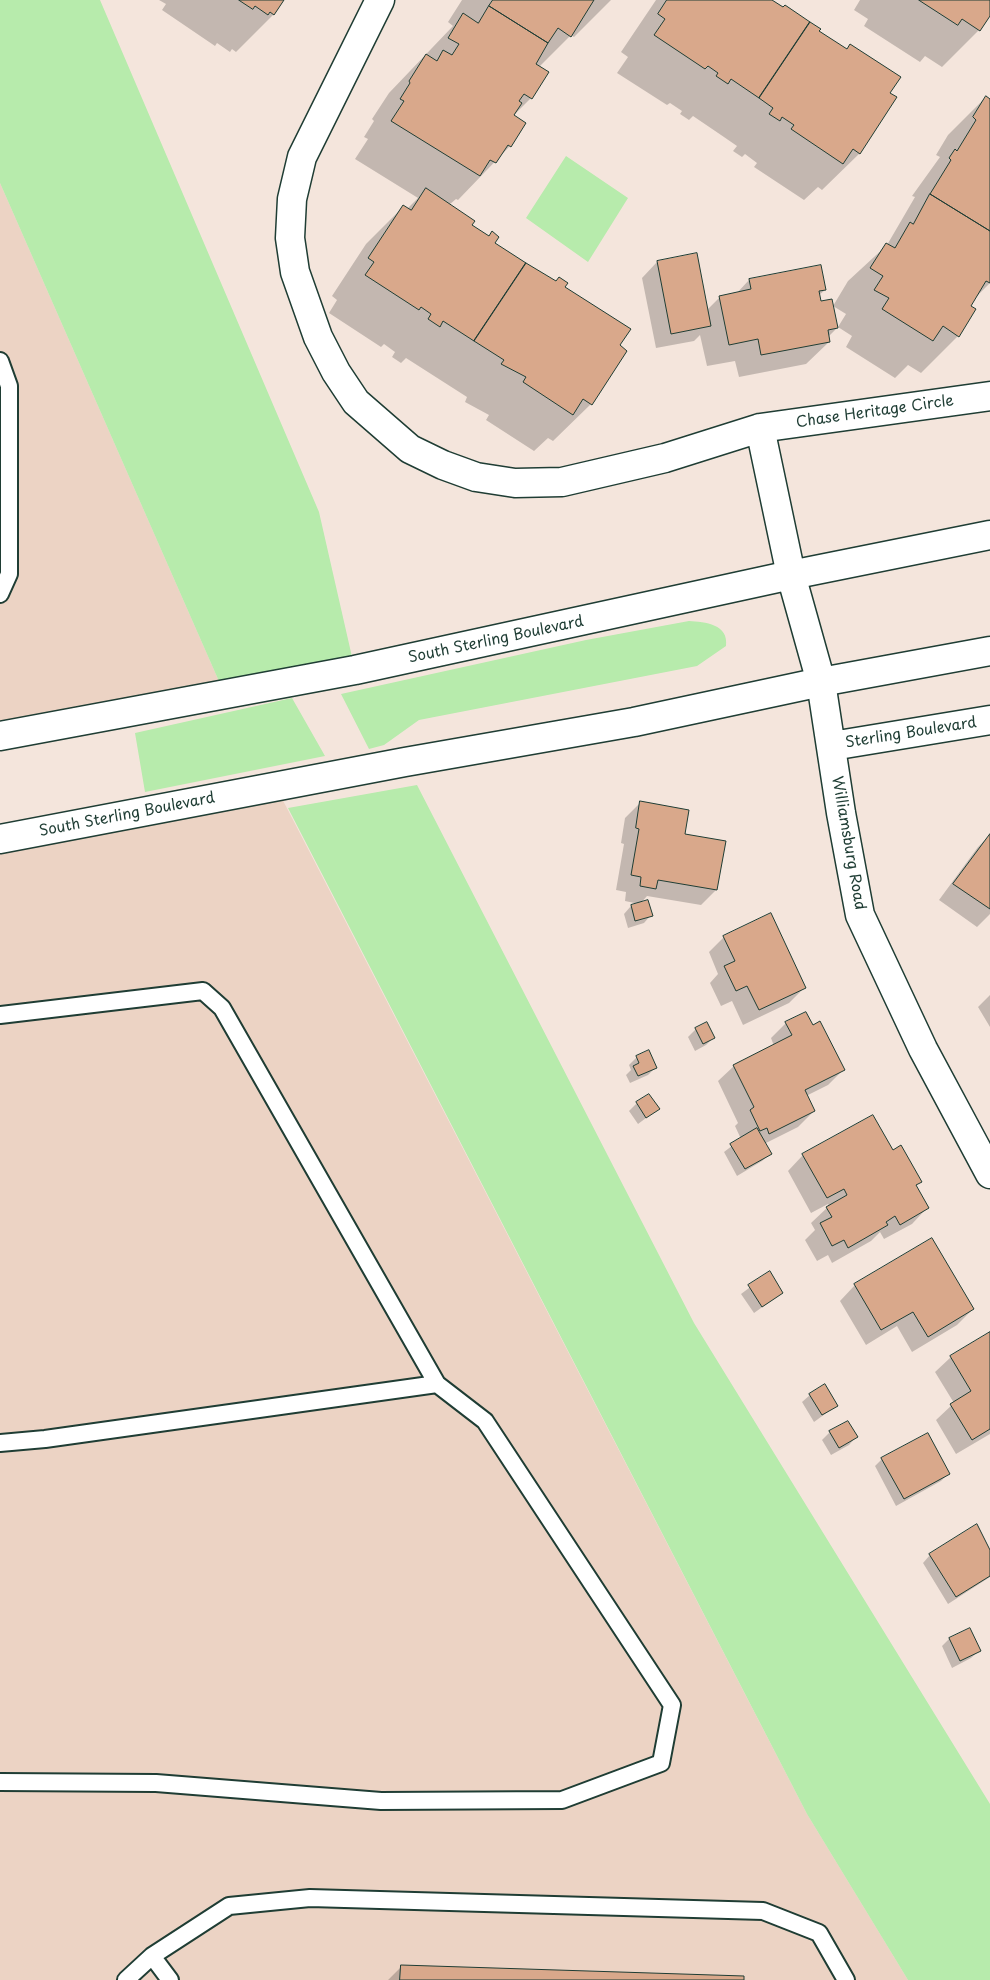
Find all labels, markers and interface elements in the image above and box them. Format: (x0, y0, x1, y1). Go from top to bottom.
street label: Chase Heritage Circle (795, 392, 955, 432)
street label: South Sterling Boulevard (407, 613, 585, 667)
street label: Sterling Boulevard (844, 714, 978, 752)
street label: Williamsburg Road (827, 775, 869, 911)
street label: South Sterling Boulevard (38, 789, 216, 841)

